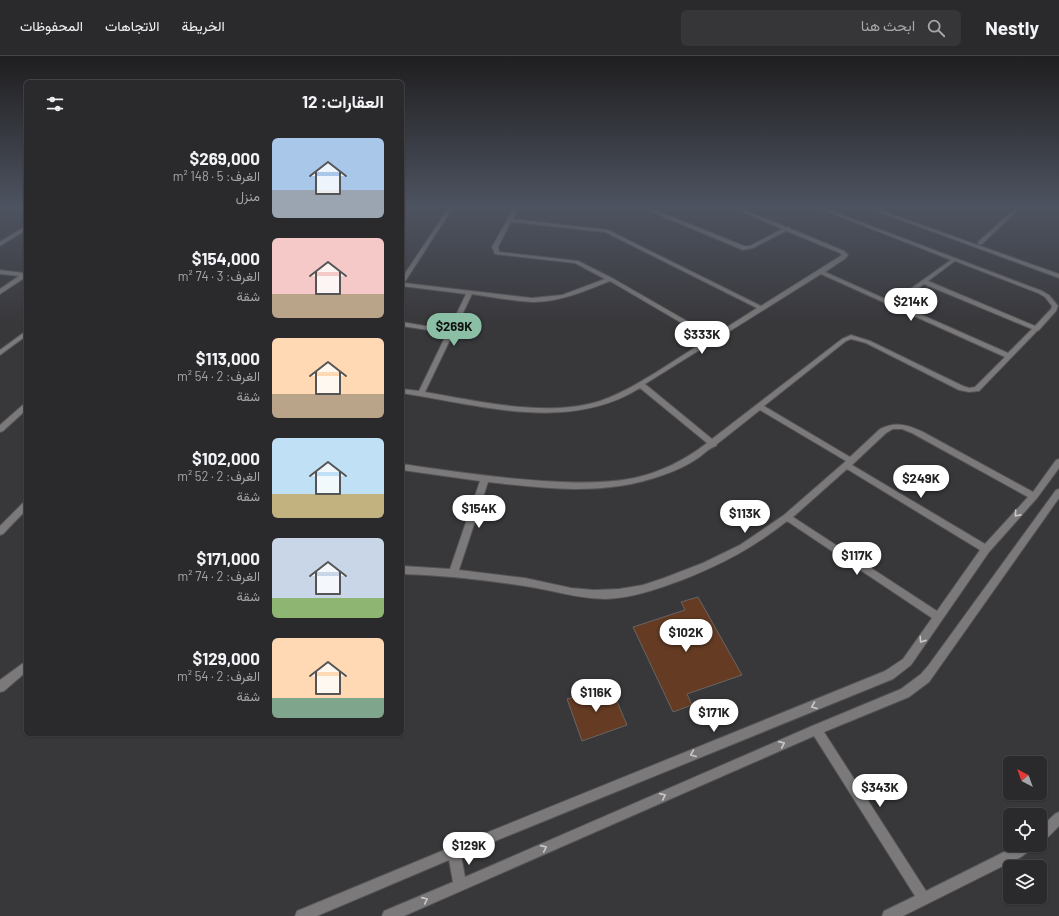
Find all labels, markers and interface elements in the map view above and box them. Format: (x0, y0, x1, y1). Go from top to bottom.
search box (681, 10, 961, 46)
text: ابحث هنا (861, 16, 915, 34)
text: Nestly (985, 16, 1039, 39)
text: المحفوظات (20, 17, 83, 34)
text: الاتجاهات (105, 17, 159, 34)
text: الخريطة (181, 17, 225, 34)
icon: search (925, 17, 947, 39)
text: العقارات: 12 (302, 91, 384, 111)
icon: filters (44, 93, 66, 115)
text: $269,000 (189, 148, 260, 168)
icon: home (304, 154, 352, 202)
text: الغرف: 5 · 148 m² (173, 168, 260, 184)
text: منزل (236, 188, 260, 204)
text: $154,000 (192, 248, 260, 268)
icon: home (304, 254, 352, 302)
text: الغرف: 3 · 74 m² (178, 268, 260, 284)
text: شقة (237, 288, 260, 304)
pin: $214K (883, 288, 939, 322)
text: $214K (893, 293, 929, 309)
pin: $269K (426, 313, 482, 347)
text: $269K (436, 318, 472, 334)
pin: $333K (674, 321, 730, 355)
text: $333K (684, 326, 720, 342)
text: $113,000 (196, 348, 260, 368)
icon: home (304, 354, 352, 402)
text: الغرف: 2 · 54 m² (177, 368, 260, 384)
text: شقة (237, 388, 260, 404)
text: $102,000 (192, 448, 260, 468)
icon: home (304, 454, 352, 502)
pin: $249K (893, 465, 949, 499)
text: الغرف: 2 · 52 m² (177, 468, 260, 484)
text: $249K (902, 470, 940, 486)
text: شقة (237, 488, 260, 504)
pin: $154K (451, 495, 507, 529)
text: $154K (461, 500, 497, 516)
pin: $113K (717, 500, 773, 534)
text: $113K (729, 505, 761, 521)
one-way arrow (1014, 509, 1022, 517)
pin: $117K (829, 542, 885, 576)
text: $117K (841, 547, 873, 563)
text: $171,000 (197, 548, 260, 568)
icon: home (304, 554, 352, 602)
text: الغرف: 2 · 74 m² (178, 568, 260, 584)
text: شقة (237, 588, 260, 604)
pin: $102K (658, 619, 714, 653)
text: $102K (669, 624, 703, 640)
one-way arrow (920, 636, 927, 643)
text: $129,000 (193, 648, 260, 668)
icon: home (304, 654, 352, 702)
text: الغرف: 2 · 54 m² (177, 668, 260, 684)
pin: $116K (568, 679, 624, 713)
text: $116K (580, 684, 612, 700)
text: شقة (237, 688, 260, 704)
pin: $171K (686, 699, 742, 733)
one-way arrow (810, 701, 817, 709)
text: $171K (698, 704, 730, 720)
one-way arrow (779, 741, 786, 749)
one-way arrow (690, 750, 697, 758)
north arrow (1003, 756, 1047, 800)
map controls (1003, 756, 1047, 904)
pin: $343K (852, 774, 908, 808)
text: $343K (861, 779, 899, 795)
one-way arrow (660, 793, 667, 801)
button: locate (1003, 808, 1047, 852)
pin: $129K (441, 832, 497, 866)
text: $129K (452, 837, 486, 853)
one-way arrow (541, 845, 548, 853)
button: layers (1003, 860, 1047, 904)
one-way arrow (421, 897, 428, 905)

